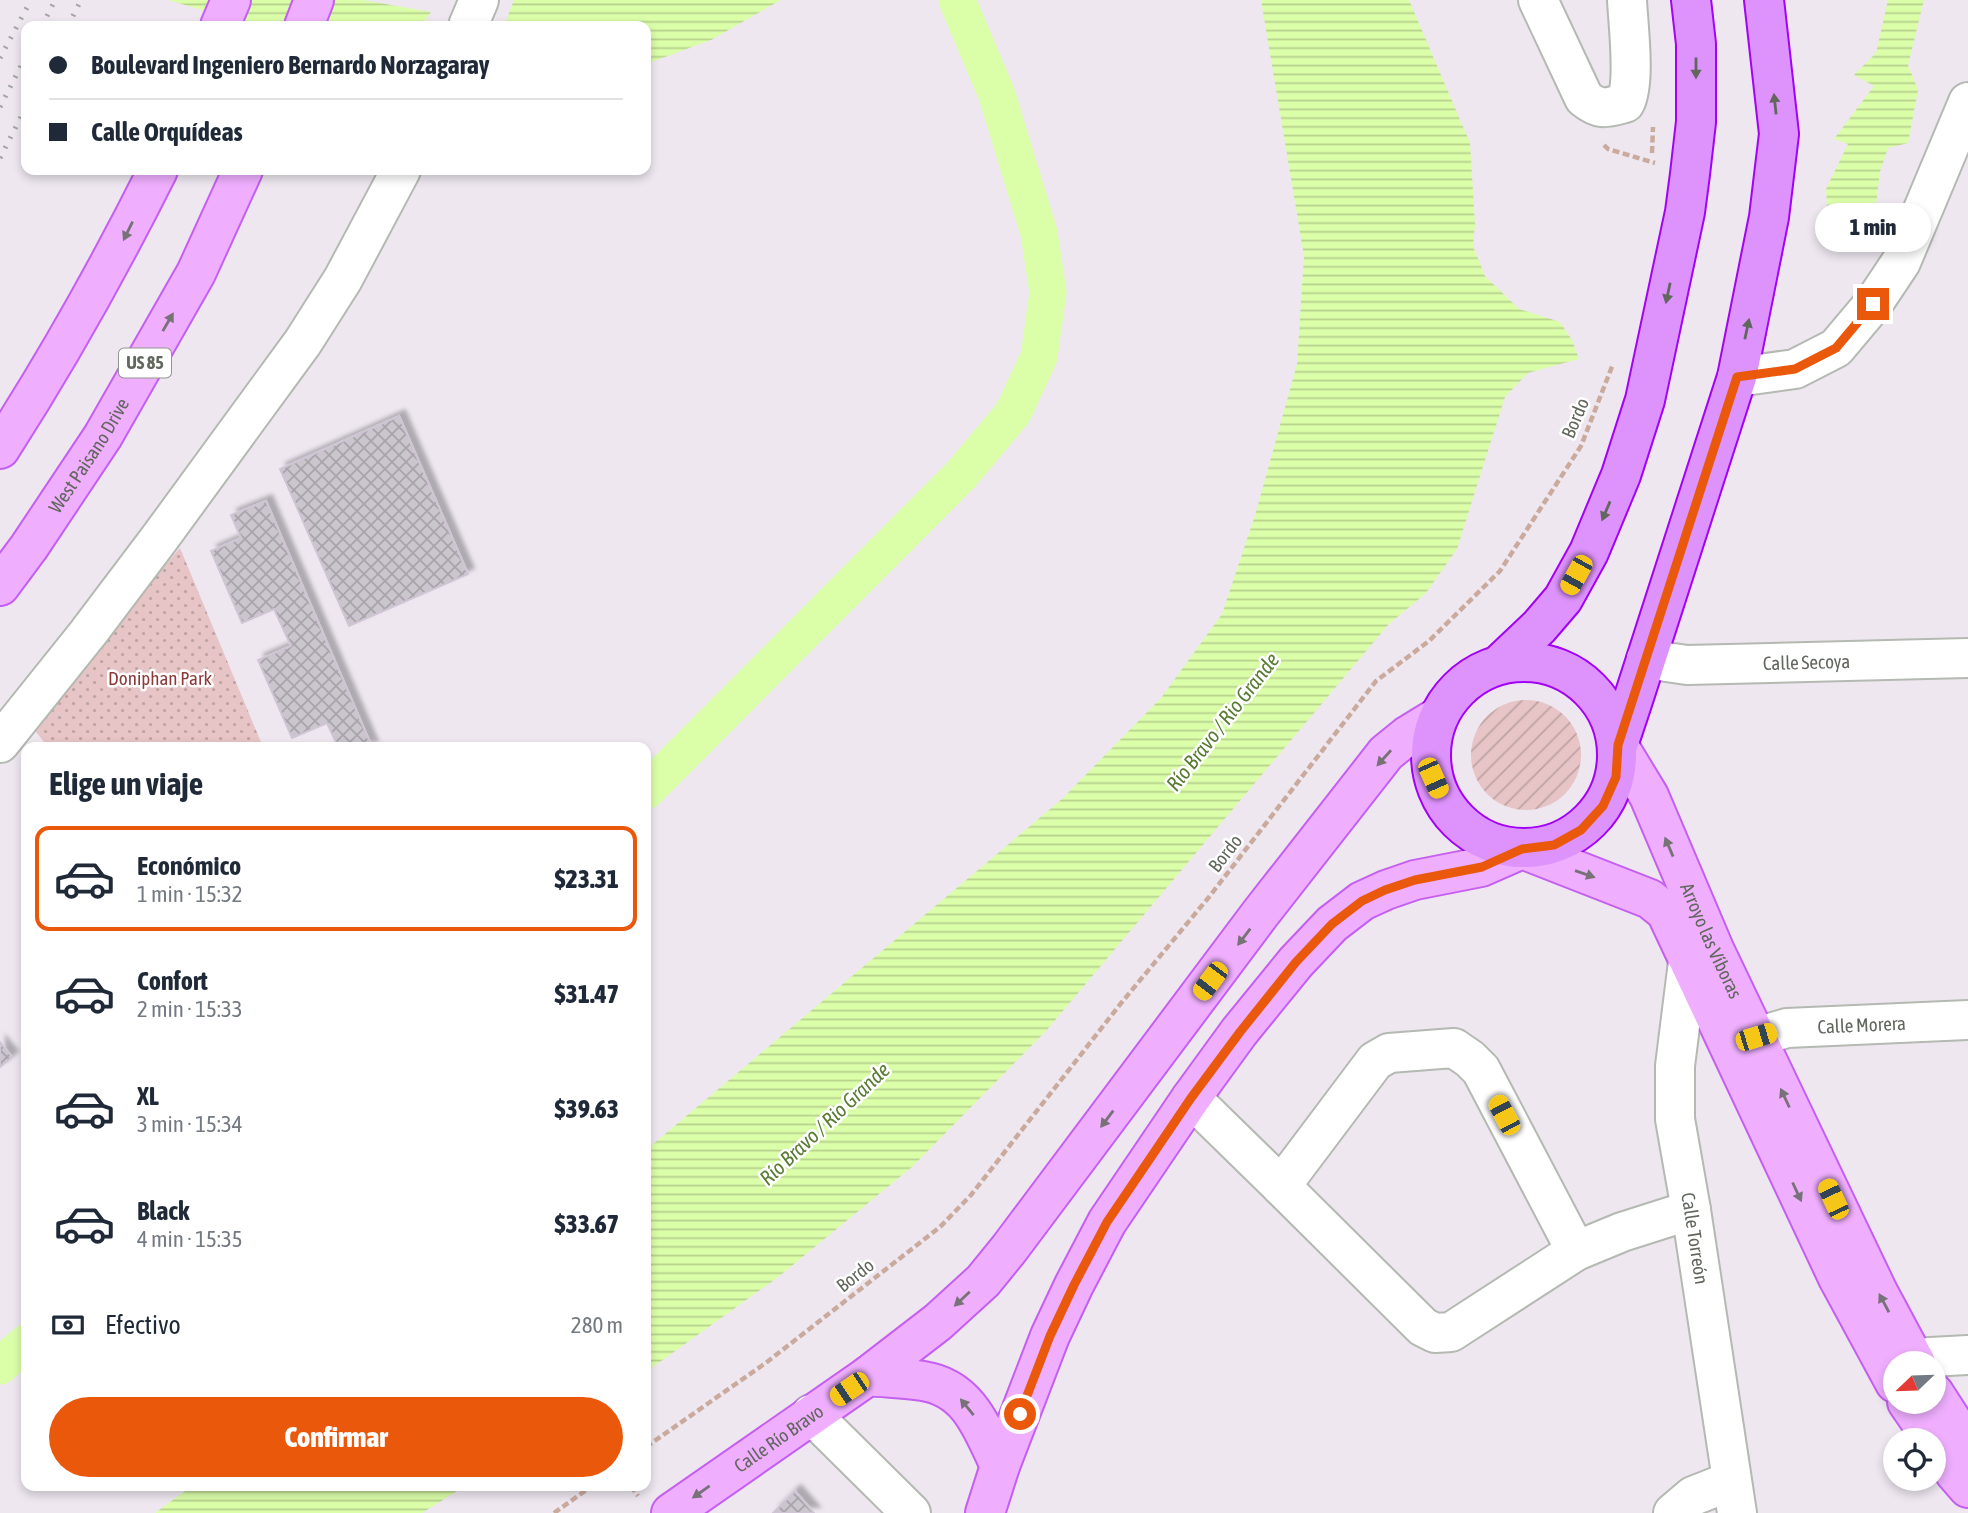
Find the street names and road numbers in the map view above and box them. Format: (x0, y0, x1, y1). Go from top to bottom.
road number: US 85 (119, 348, 171, 377)
street label: West Paisano Drive (44, 394, 133, 517)
street label: Bordo (1557, 395, 1593, 441)
street label: Calle Secoya (1763, 650, 1850, 674)
street label: Bordo (1204, 830, 1246, 876)
street label: Arroyo las Víboras (1676, 879, 1747, 1002)
street label: Calle Morera (1817, 1012, 1906, 1038)
street label: Calle Torreón (1677, 1191, 1713, 1286)
street label: Bordo (832, 1254, 878, 1296)
street label: Calle Río Bravo (730, 1400, 827, 1477)

